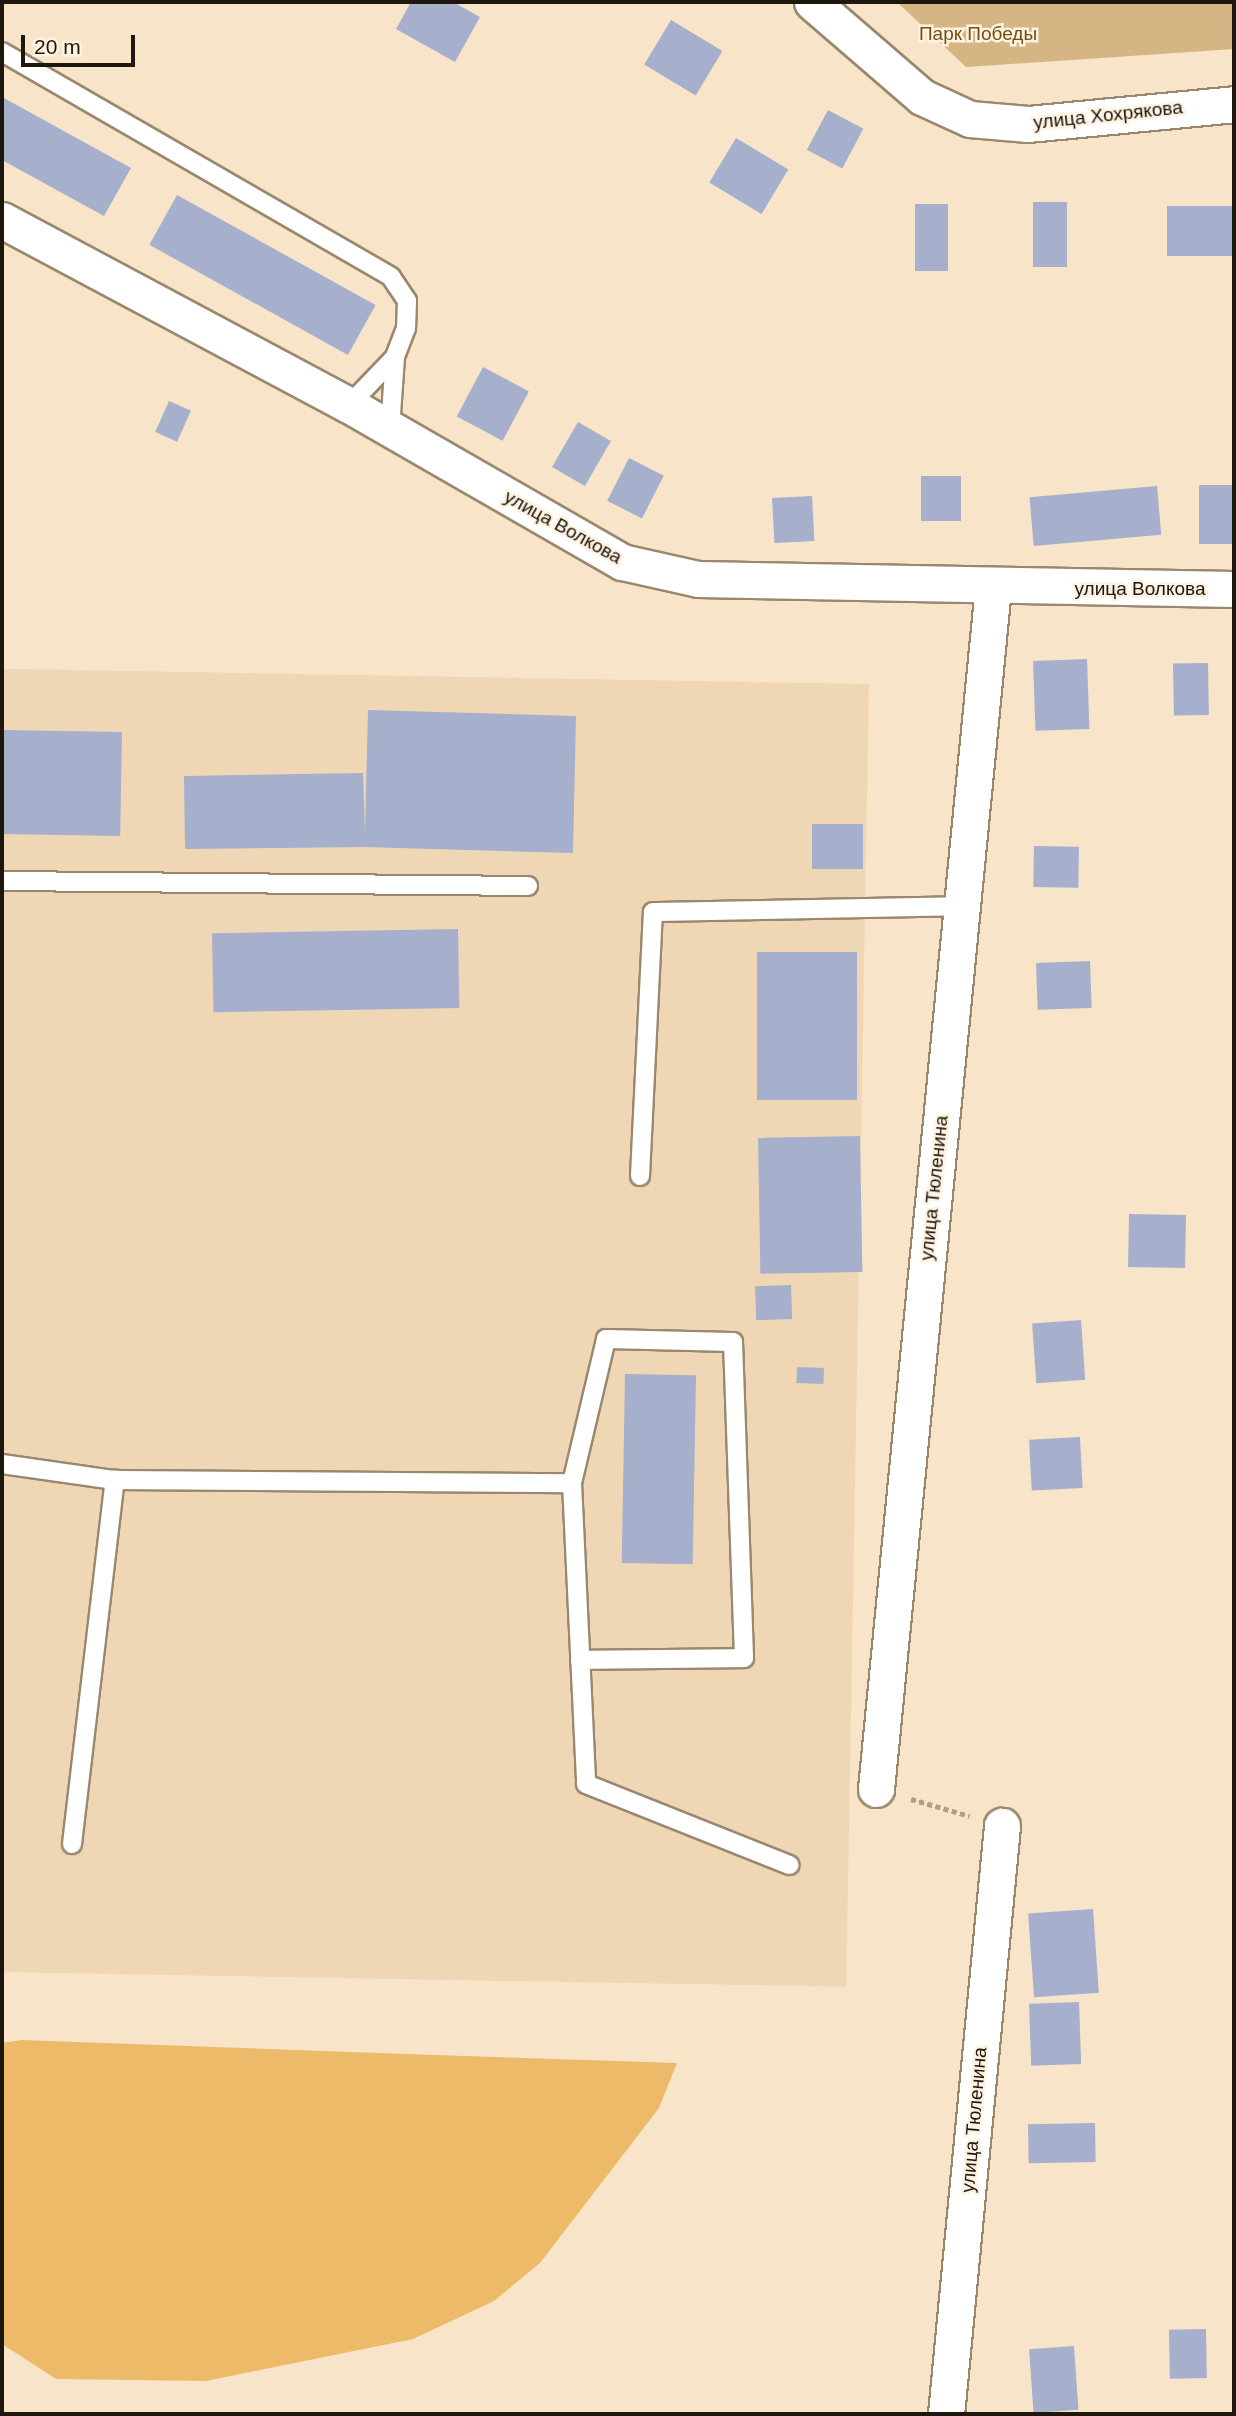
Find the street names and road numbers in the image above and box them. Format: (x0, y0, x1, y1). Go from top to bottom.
street label: улица Хохрякова (1032, 96, 1184, 134)
street label: улица Волкова (500, 485, 626, 569)
street label: улица Волкова (1075, 578, 1205, 600)
street label: улица Тюленина (915, 1114, 953, 1262)
street label: улица Тюленина (956, 2046, 992, 2194)

